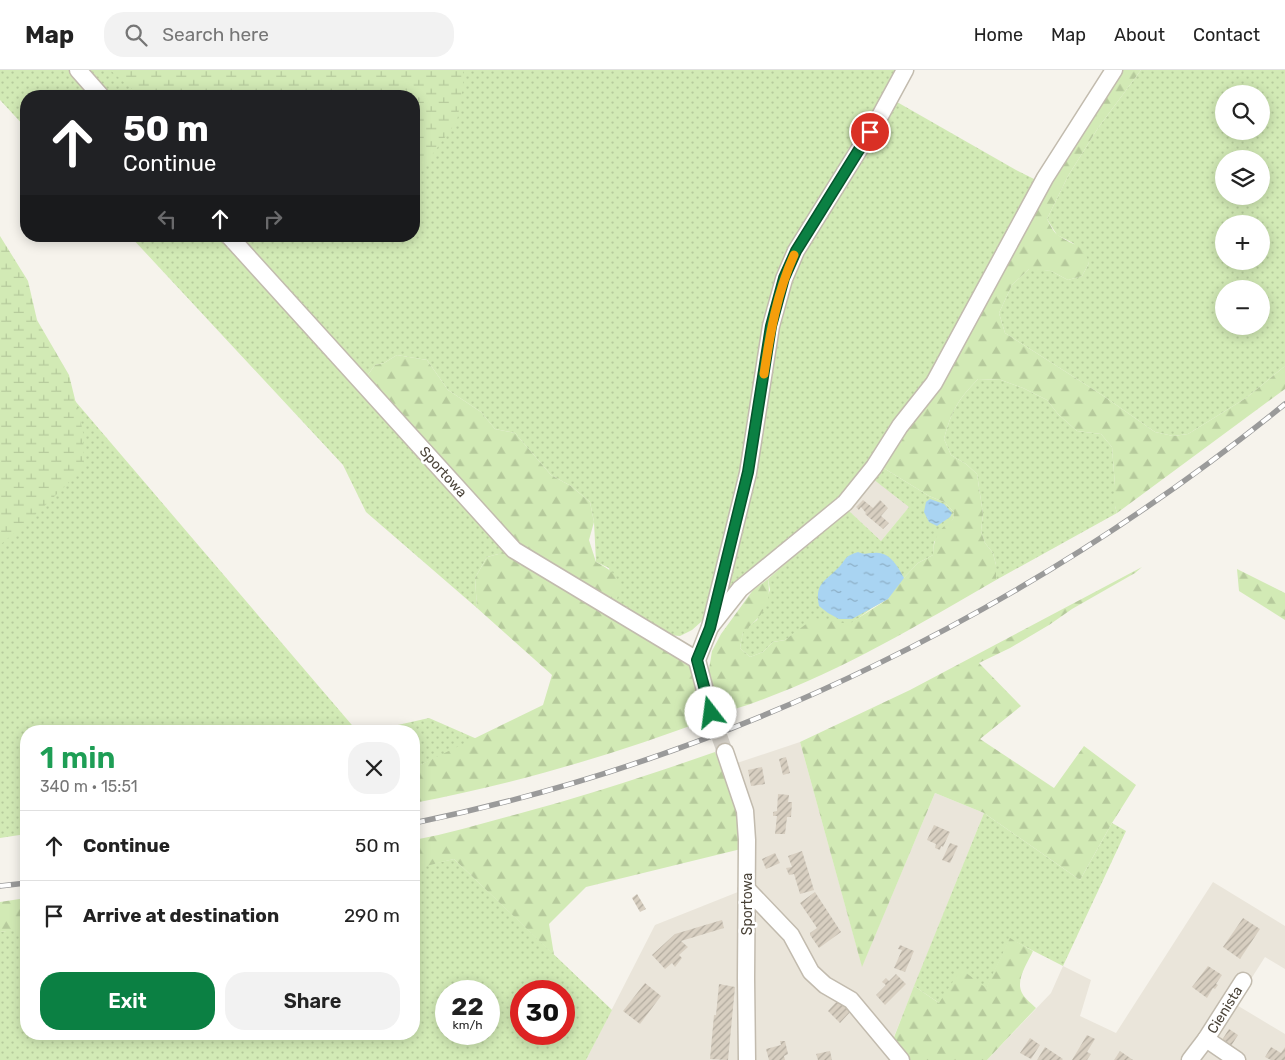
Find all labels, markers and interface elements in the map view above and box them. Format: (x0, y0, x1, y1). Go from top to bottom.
search box (104, 12, 454, 57)
text: Map (25, 21, 74, 49)
icon: search (122, 21, 150, 49)
text: Search here (162, 23, 269, 46)
text: Home (974, 24, 1023, 46)
text: Map (1051, 24, 1086, 46)
text: About (1114, 24, 1165, 46)
text: Contact (1193, 24, 1260, 46)
map controls (1215, 85, 1270, 335)
button: search (1215, 85, 1270, 140)
text: 50 m (123, 108, 209, 150)
icon: ahead (40, 110, 105, 175)
pin (849, 111, 891, 153)
icon: arrive (856, 118, 884, 146)
text: Continue (123, 150, 216, 177)
button: layers (1215, 150, 1270, 205)
icon: left (153, 205, 181, 233)
icon: ahead (206, 205, 234, 233)
icon: right (259, 205, 287, 233)
button: + (1215, 215, 1270, 270)
button: − (1215, 280, 1270, 335)
street label: Sportowa (416, 443, 470, 501)
position arrow (684, 686, 736, 738)
text: 1 min (40, 740, 115, 776)
button: close (348, 742, 400, 794)
text: 340 m · 15:51 (40, 777, 138, 796)
icon: ahead (40, 832, 68, 860)
text: Continue (83, 834, 170, 857)
text: 50 m (355, 834, 400, 857)
street label: Sportowa (739, 873, 756, 935)
icon: arrive (40, 902, 68, 930)
text: Arrive at destination (83, 904, 279, 927)
text: 290 m (344, 904, 400, 927)
button: Exit (40, 972, 215, 1030)
button: Share (225, 972, 400, 1030)
speed limit sign: 30 (510, 980, 575, 1045)
street label: Cienista (1204, 983, 1246, 1037)
text: 22 (451, 992, 484, 1021)
text: km/h (453, 1018, 482, 1032)

